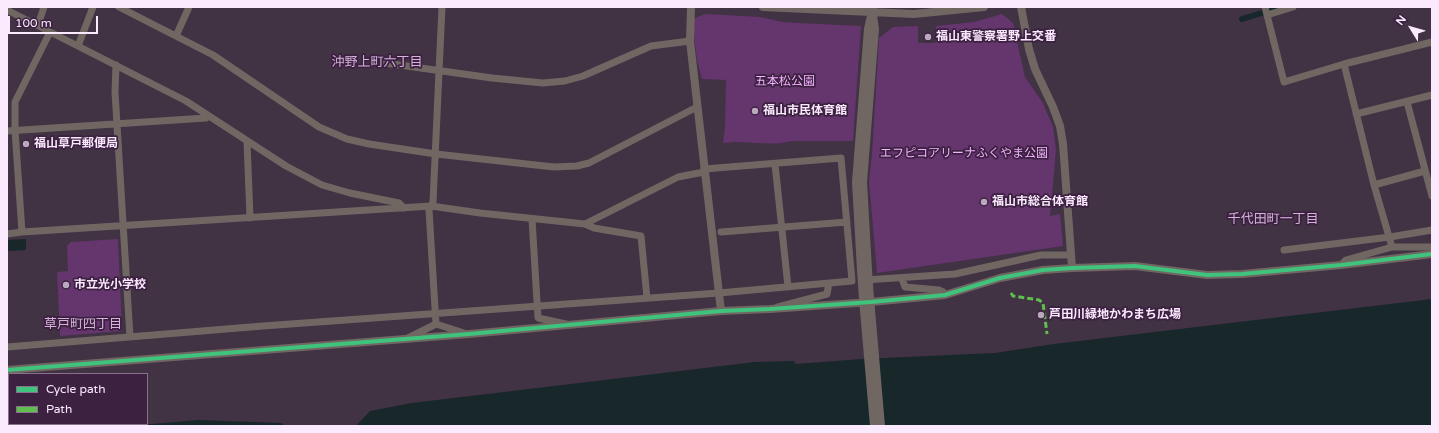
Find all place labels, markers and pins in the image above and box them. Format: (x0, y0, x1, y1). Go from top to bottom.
place label: 福山東警察署野上交番 (936, 30, 1056, 44)
marker: 福山東警察署野上交番 (923, 32, 933, 42)
place label: 福山市民体育館 (763, 104, 847, 118)
marker: 福山市民体育館 (750, 106, 760, 116)
place label: 福山草戸郵便局 (34, 137, 118, 151)
marker: 福山草戸郵便局 (21, 139, 31, 149)
place label: 福山市総合体育館 (992, 195, 1088, 209)
marker: 福山市総合体育館 (979, 197, 989, 207)
place label: 市立光小学校 (74, 278, 146, 292)
marker: 市立光小学校 (61, 280, 71, 290)
place label: 芦田川緑地かわまち広場 (1049, 308, 1181, 322)
marker: 芦田川緑地かわまち広場 (1036, 310, 1046, 320)

